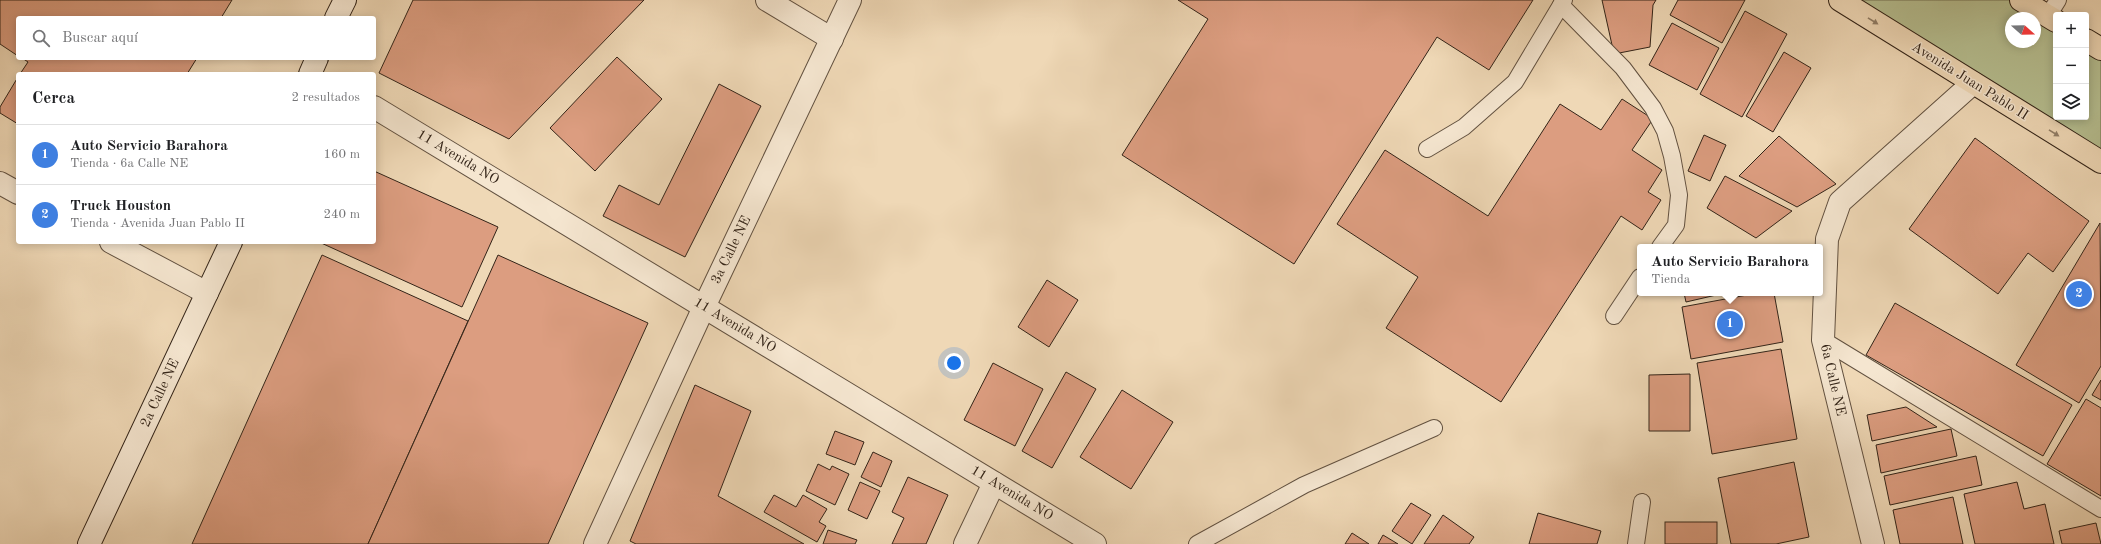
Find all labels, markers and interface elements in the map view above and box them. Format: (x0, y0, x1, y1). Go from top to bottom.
north arrow (2005, 12, 2041, 48)
map controls (2053, 12, 2089, 120)
button: + (2053, 12, 2089, 48)
search box (16, 16, 376, 60)
one-way arrow (1867, 17, 1879, 24)
icon: search (30, 27, 52, 49)
text: Buscar aquí (62, 31, 138, 46)
street label: Avenida Juan Pablo II (1909, 39, 2031, 123)
button: − (2053, 48, 2089, 84)
button: layers (2053, 84, 2089, 120)
text: Cerca (32, 90, 75, 107)
text: 2 resultados (292, 91, 360, 104)
street label: 11 Avenida NO (414, 127, 502, 187)
one-way arrow (2049, 130, 2060, 137)
text: Auto Servicio Barahora (70, 139, 228, 154)
text: 1 (41, 148, 49, 161)
text: 160 m (323, 148, 360, 161)
text: Tienda · 6a Calle NE (70, 157, 188, 170)
text: Truck Houston (70, 199, 171, 214)
text: 2 (41, 208, 49, 221)
text: 240 m (323, 208, 360, 221)
street label: 3a Calle NE (709, 214, 753, 286)
text: Tienda · Avenida Juan Pablo II (70, 217, 245, 230)
popup (1637, 244, 1823, 296)
text: Auto Servicio Barahora (1651, 255, 1809, 270)
text: Tienda (1651, 273, 1690, 286)
pin: 2 (2066, 279, 2092, 309)
street label: 11 Avenida NO (691, 295, 779, 355)
pin: 1 (1717, 309, 1743, 339)
street label: 6a Calle NE (1818, 343, 1848, 417)
your location (944, 353, 964, 373)
street label: 2a Calle NE (138, 357, 182, 429)
street label: 11 Avenida NO (968, 463, 1056, 523)

